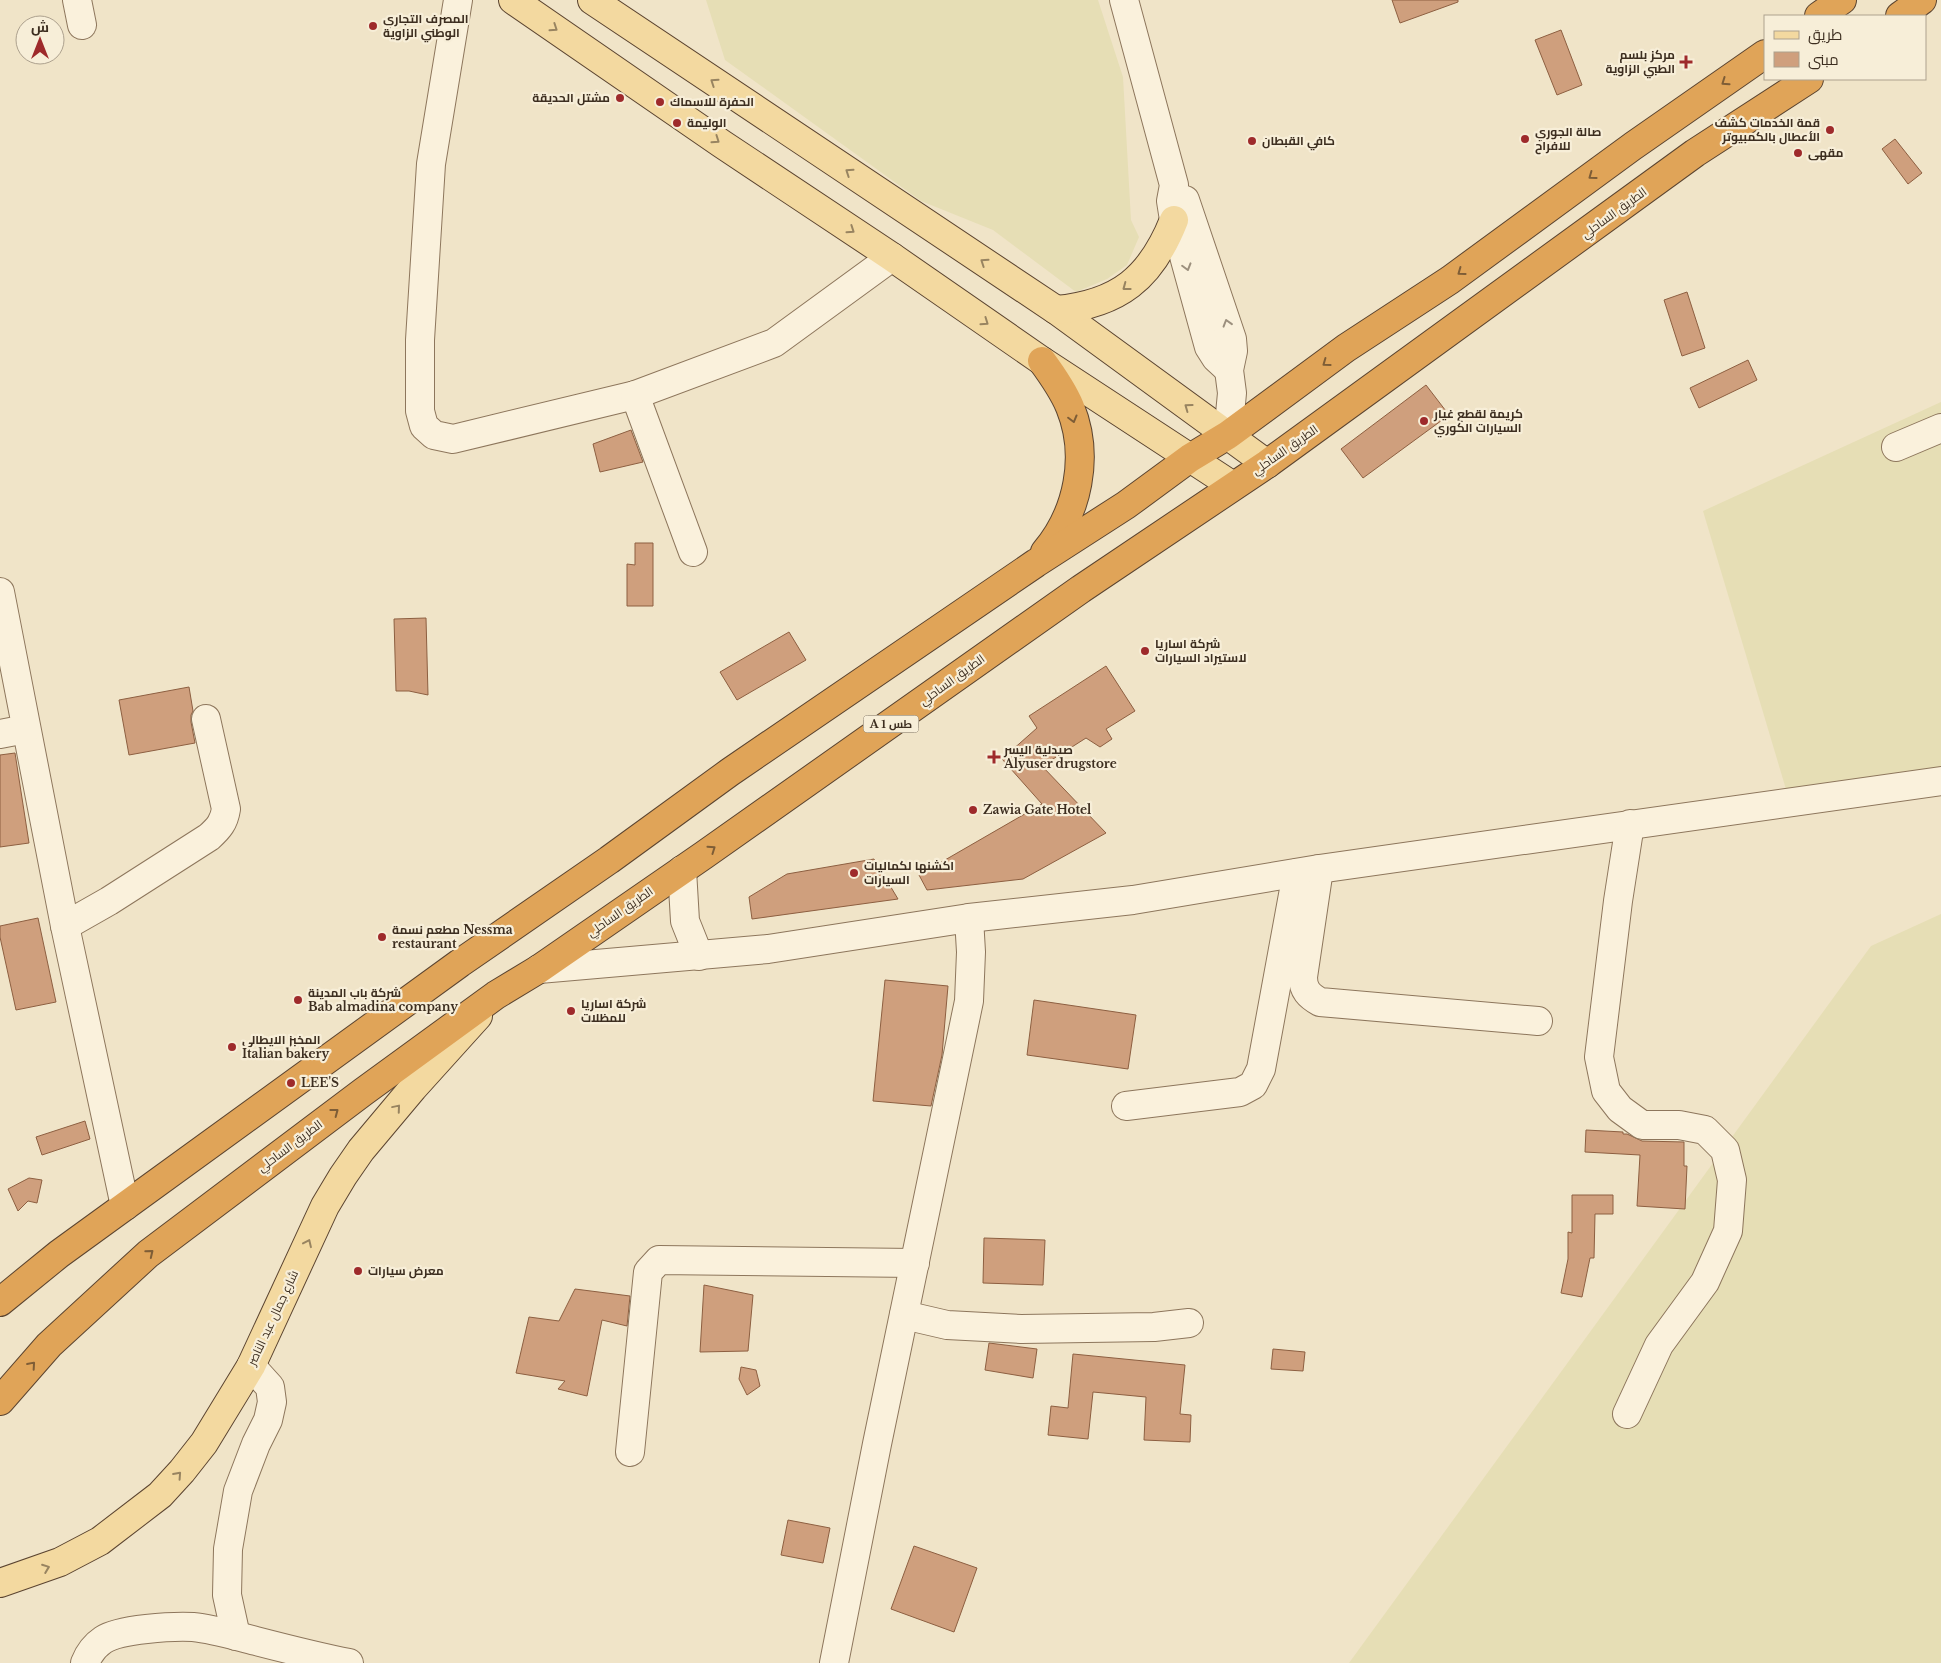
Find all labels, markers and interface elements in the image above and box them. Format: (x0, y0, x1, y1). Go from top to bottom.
place label: المصرف التجاري الوطني الزاوية (383, 11, 468, 43)
north arrow (15, 15, 65, 65)
legend (1764, 15, 1926, 80)
text: ش (31, 18, 49, 36)
marker: المصرف التجاري الوطني الزاوية (367, 20, 379, 32)
one-way arrow (548, 21, 557, 31)
text: طريق (1808, 25, 1842, 45)
place label: مركز بلسم الطبي الزاوية (1606, 47, 1675, 79)
text: مبنى (1808, 50, 1839, 70)
marker: مركز بلسم الطبي الزاوية (1679, 55, 1693, 69)
one-way arrow (1722, 76, 1731, 84)
one-way arrow (710, 79, 719, 88)
place label: مشتل الحديقة (532, 90, 610, 106)
marker: مشتل الحديقة (614, 92, 626, 104)
place label: الحفرة للاسماك (670, 94, 754, 110)
marker: الحفرة للاسماك (654, 96, 666, 108)
place label: الوليمة (687, 115, 727, 131)
place label: قمة الخدمات كشف الأعطال بالكمبيوتر (1714, 115, 1820, 145)
marker: الوليمة (671, 117, 683, 129)
place label: صالة الجوري للافراح (1535, 124, 1601, 155)
marker: قمة الخدمات كشف الأعطال بالكمبيوتر (1824, 124, 1836, 136)
place label: كافي القبطان (1262, 133, 1335, 151)
marker: صالة الجوري للافراح (1519, 133, 1531, 145)
one-way arrow (710, 134, 720, 143)
marker: كافي القبطان (1246, 135, 1258, 147)
place label: مقهى (1808, 145, 1843, 161)
marker: مقهى (1792, 147, 1804, 159)
one-way arrow (845, 169, 854, 179)
one-way arrow (1588, 170, 1598, 179)
street label: الطريق الساحلي (1578, 184, 1651, 244)
one-way arrow (846, 224, 855, 233)
one-way arrow (980, 259, 990, 268)
one-way arrow (1181, 262, 1191, 270)
one-way arrow (1458, 266, 1467, 274)
one-way arrow (1122, 281, 1132, 290)
one-way arrow (979, 316, 989, 325)
one-way arrow (1223, 319, 1233, 327)
one-way arrow (1323, 356, 1332, 366)
one-way arrow (1185, 404, 1194, 412)
place label: كريمة لقطع غيار السيارات الكوري (1433, 406, 1523, 438)
one-way arrow (1067, 415, 1078, 423)
marker: كريمة لقطع غيار السيارات الكوري (1418, 415, 1430, 427)
street label: الطريق الساحلي (1249, 421, 1322, 480)
place label: شركة اساريا لاستيراد السيارات (1155, 636, 1246, 666)
marker: شركة اساريا لاستيراد السيارات (1139, 645, 1151, 657)
street label: الطريق الساحلي (916, 651, 989, 711)
road number: A 1 طس (864, 716, 918, 732)
place label: صيدلية اليسر Alyuser drugstore (1003, 742, 1117, 771)
marker: صيدلية اليسر Alyuser drugstore (988, 751, 1000, 763)
place label: Zawia Gate Hotel (983, 802, 1092, 817)
marker: Zawia Gate Hotel (967, 804, 979, 816)
one-way arrow (706, 846, 716, 855)
place label: اكشنها لكماليات السيارات (864, 858, 954, 888)
marker: اكشنها لكماليات السيارات (848, 867, 860, 879)
street label: الطريق الساحلي (584, 883, 657, 942)
place label: مطعم نسمة Nessma restaurant (392, 922, 513, 951)
marker: مطعم نسمة Nessma restaurant (376, 931, 388, 943)
place label: شركة باب المدينة Bab almadina company (308, 985, 458, 1014)
marker: شركة باب المدينة Bab almadina company (292, 994, 304, 1006)
place label: شركة اساريا للمظلات (581, 996, 646, 1025)
marker: شركة اساريا للمظلات (565, 1005, 577, 1017)
place label: المخبز الايطالي Italian bakery (242, 1032, 329, 1061)
marker: المخبز الايطالي Italian bakery (226, 1041, 238, 1053)
place label: LEE'S (301, 1075, 339, 1090)
marker: LEE'S (285, 1077, 297, 1089)
one-way arrow (392, 1105, 400, 1114)
one-way arrow (329, 1110, 338, 1118)
street label: الطريق الساحلي (254, 1116, 327, 1177)
one-way arrow (301, 1239, 311, 1248)
one-way arrow (144, 1249, 153, 1258)
place label: معرض سيارات (368, 1263, 444, 1279)
marker: معرض سيارات (352, 1265, 364, 1277)
street label: شارع جمال عبد الناصر (243, 1268, 302, 1369)
one-way arrow (26, 1361, 35, 1370)
one-way arrow (172, 1472, 181, 1481)
one-way arrow (41, 1564, 50, 1574)

